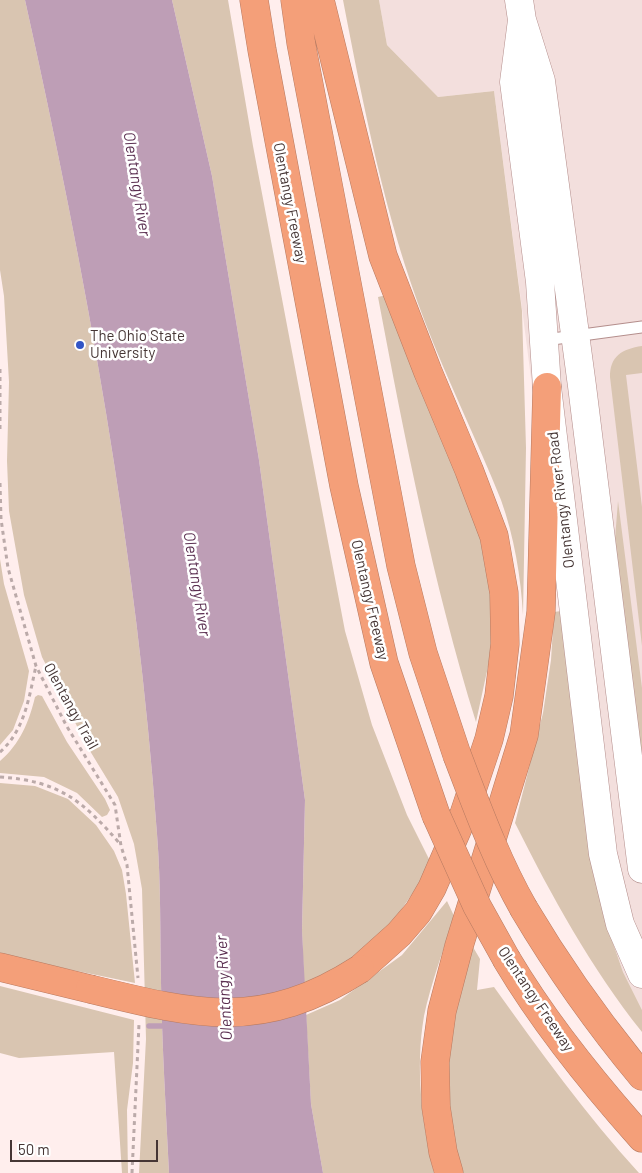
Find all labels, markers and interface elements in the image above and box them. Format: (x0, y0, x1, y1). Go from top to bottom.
water label: Olentangy River (119, 130, 155, 238)
street label: Olentangy Freeway (269, 141, 311, 265)
place label: The Ohio State University (90, 327, 185, 362)
marker: The Ohio State University (74, 339, 86, 351)
street label: Olentangy River Road (544, 431, 578, 569)
water label: Olentangy River (179, 530, 215, 638)
street label: Olentangy Freeway (347, 538, 393, 662)
street label: Olentangy Trail (40, 660, 102, 752)
water label: Olentangy River (212, 935, 236, 1041)
street label: Olentangy Freeway (494, 943, 578, 1055)
scale bar (12, 1130, 160, 1162)
text: 50 m (18, 1140, 50, 1158)

